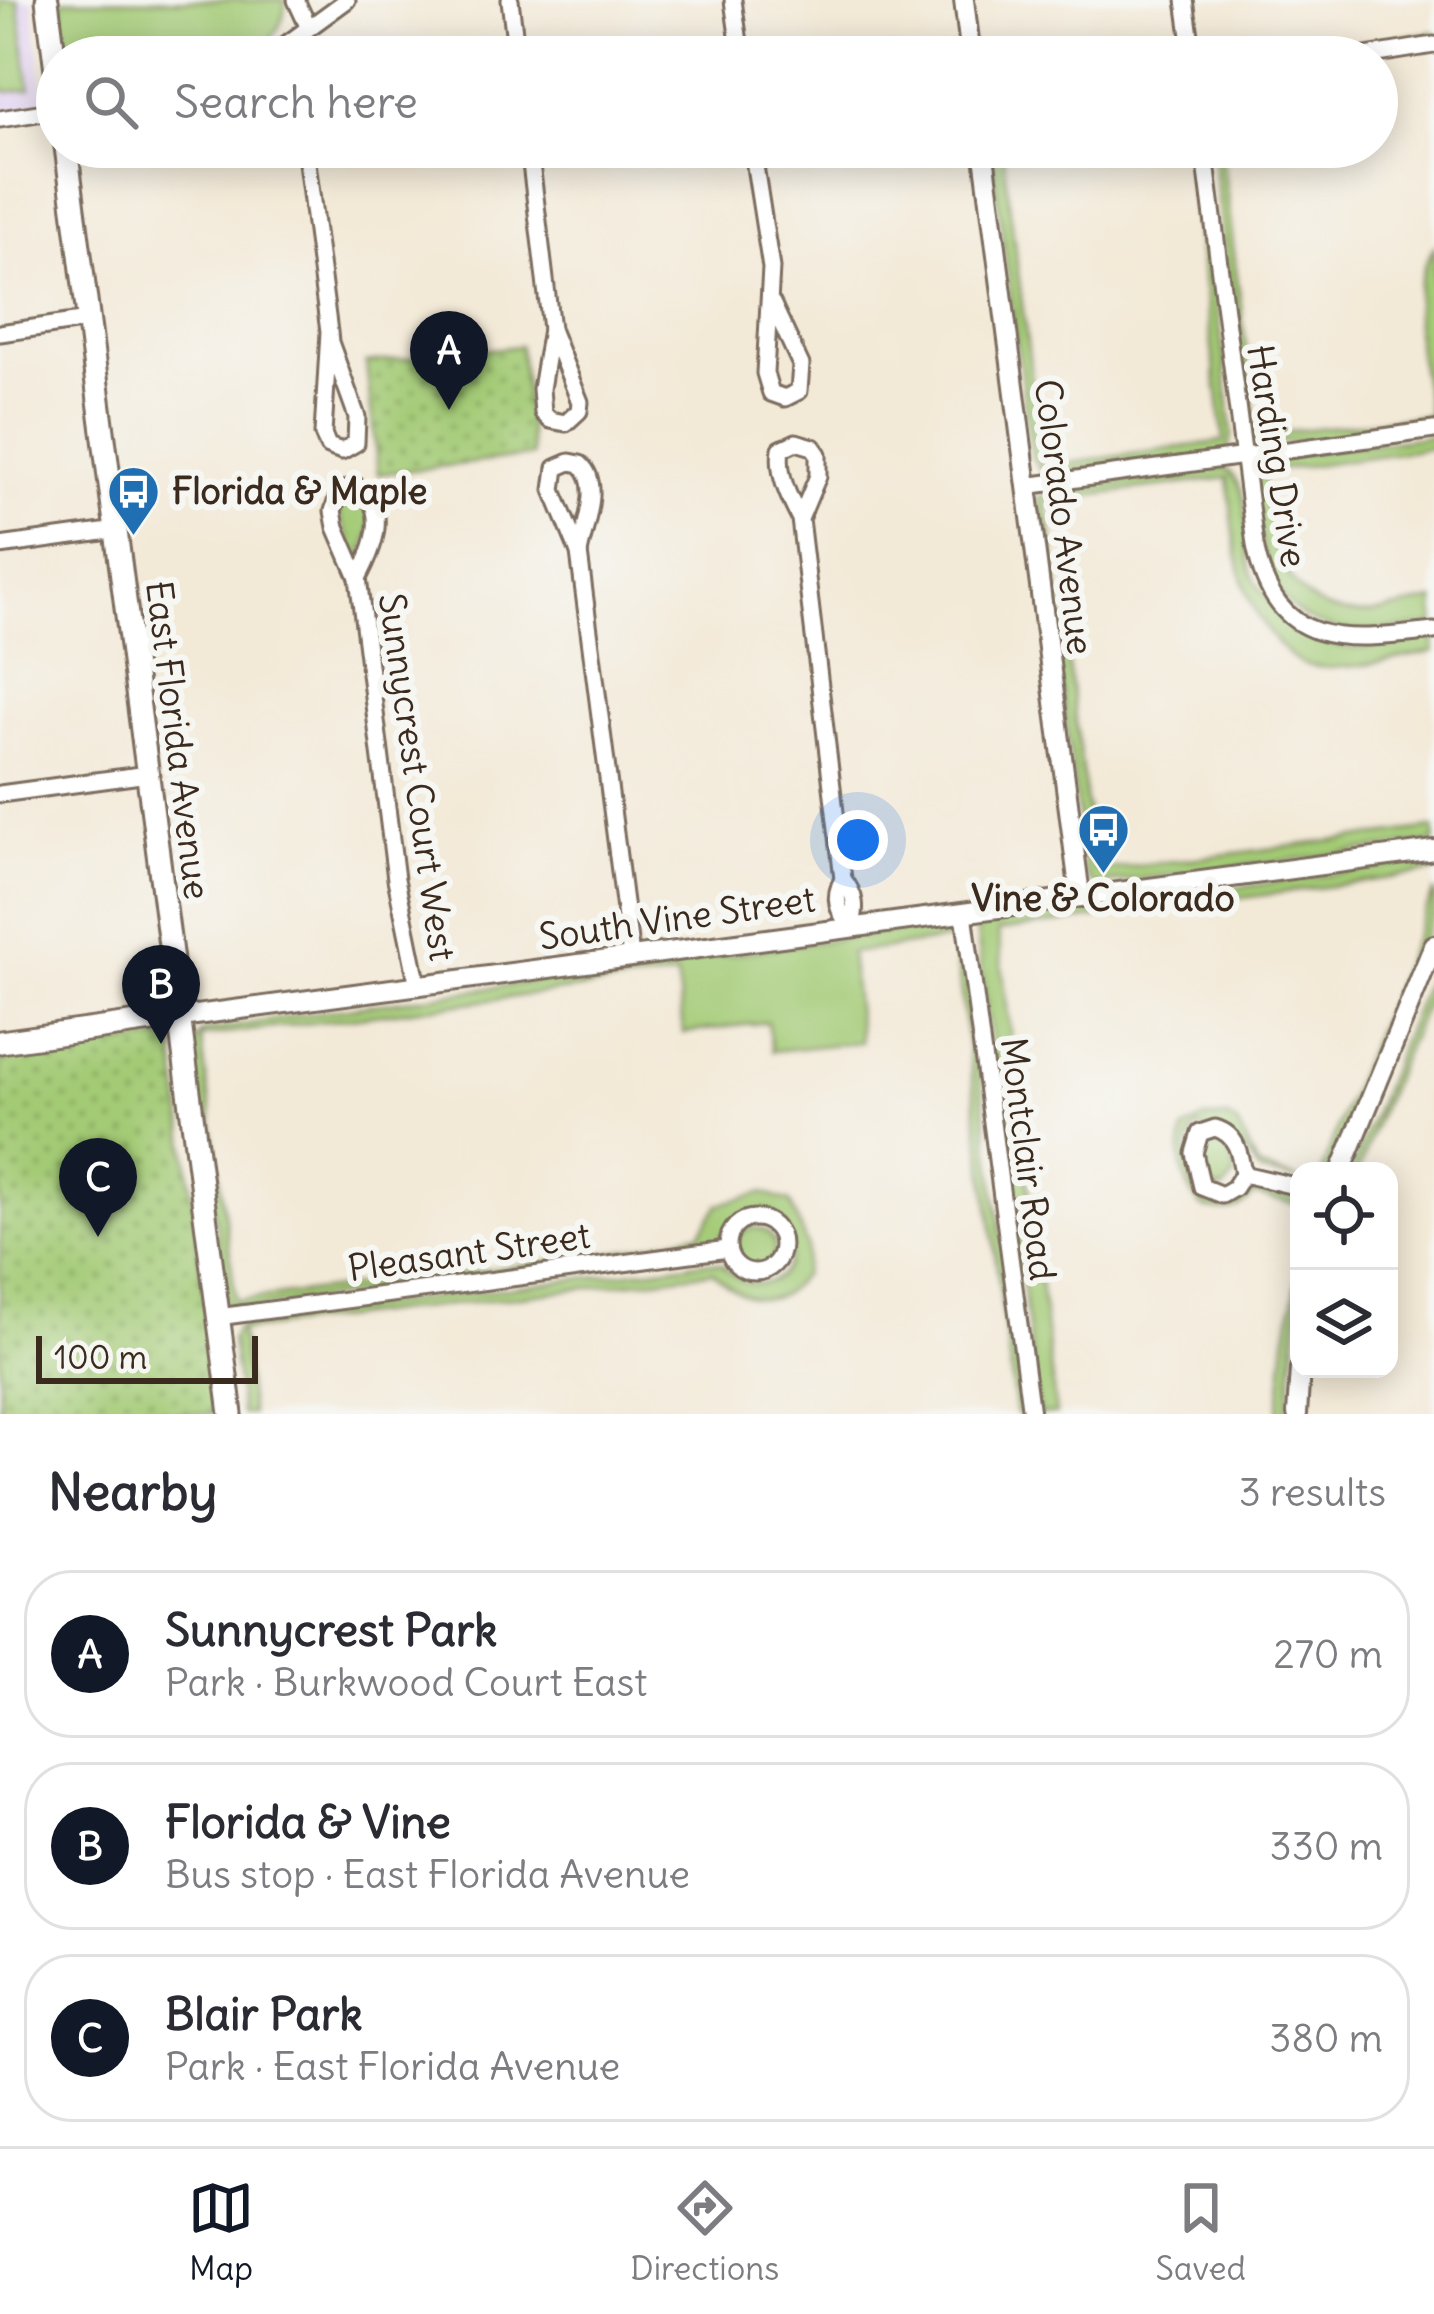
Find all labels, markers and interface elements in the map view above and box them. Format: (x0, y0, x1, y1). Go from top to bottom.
search box (36, 36, 1398, 168)
icon: search (78, 69, 144, 135)
text: Search here (174, 74, 418, 130)
pin: A (410, 311, 488, 410)
street label: Harding Drive (1237, 342, 1317, 570)
street label: Colorado Avenue (1025, 377, 1103, 657)
bus stop icon: Florida & Maple (105, 463, 161, 537)
place label: Florida & Maple (172, 469, 427, 514)
street label: East Florida Avenue (136, 578, 220, 902)
street label: Sunnycrest Court West (369, 590, 465, 964)
bus stop icon: Vine & Colorado (1075, 802, 1131, 876)
your location (828, 810, 888, 870)
street label: South Vine Street (536, 876, 818, 960)
place label: Vine & Colorado (971, 876, 1235, 921)
pin: B (122, 945, 200, 1044)
street label: Montclair Road (991, 1035, 1065, 1283)
pin: C (59, 1138, 137, 1237)
map controls (1290, 1162, 1398, 1378)
button: locate (1290, 1162, 1398, 1270)
street label: Pleasant Street (345, 1213, 593, 1291)
button: layers (1290, 1270, 1398, 1378)
scale bar (36, 1330, 258, 1383)
text: 100 m (54, 1336, 147, 1378)
text: Nearby (48, 1460, 217, 1524)
text: 3 results (1239, 1468, 1386, 1517)
text: Sunnycrest Park (165, 1602, 497, 1658)
text: A (77, 1630, 103, 1679)
text: 270 m (1273, 1630, 1383, 1679)
text: Park · Burkwood Court East (165, 1658, 647, 1707)
text: Florida & Vine (165, 1794, 451, 1850)
text: B (77, 1822, 103, 1871)
text: 330 m (1270, 1822, 1383, 1871)
text: Bus stop · East Florida Avenue (165, 1850, 690, 1899)
text: Blair Park (165, 1986, 362, 2042)
text: C (77, 2014, 103, 2063)
text: 380 m (1269, 2014, 1383, 2063)
text: Park · East Florida Avenue (165, 2042, 620, 2091)
tab: Map (188, 2175, 254, 2289)
tab: Directions (630, 2175, 779, 2289)
tab: Saved (1156, 2175, 1246, 2289)

